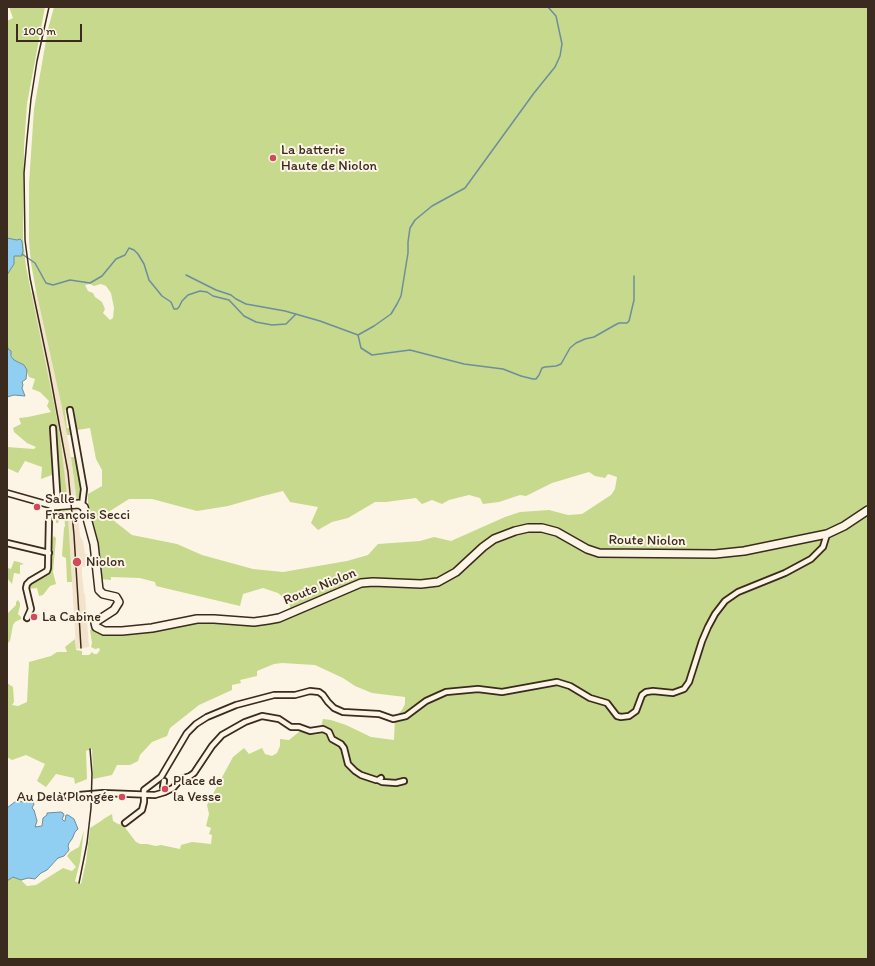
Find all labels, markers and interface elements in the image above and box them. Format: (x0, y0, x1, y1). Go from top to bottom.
scale bar (18, 16, 84, 42)
text: 100 m (23, 24, 56, 38)
place label: La batterie Haute de Niolon (281, 142, 377, 174)
marker: La batterie Haute de Niolon (268, 153, 278, 163)
place label: Salle François Secci (45, 491, 130, 524)
marker: Salle François Secci (32, 502, 42, 512)
street label: Route Niolon (608, 532, 686, 550)
place label: Niolon (86, 554, 125, 570)
marker: Niolon (71, 556, 83, 568)
street label: Route Niolon (281, 565, 359, 609)
place label: La Cabine (42, 609, 101, 625)
marker: La Cabine (29, 612, 39, 622)
place label: Place de la Vesse (173, 773, 223, 806)
marker: Place de la Vesse (160, 784, 170, 794)
place label: Au Delà Plongée (17, 789, 114, 805)
marker: Au Delà Plongée (117, 792, 127, 802)

